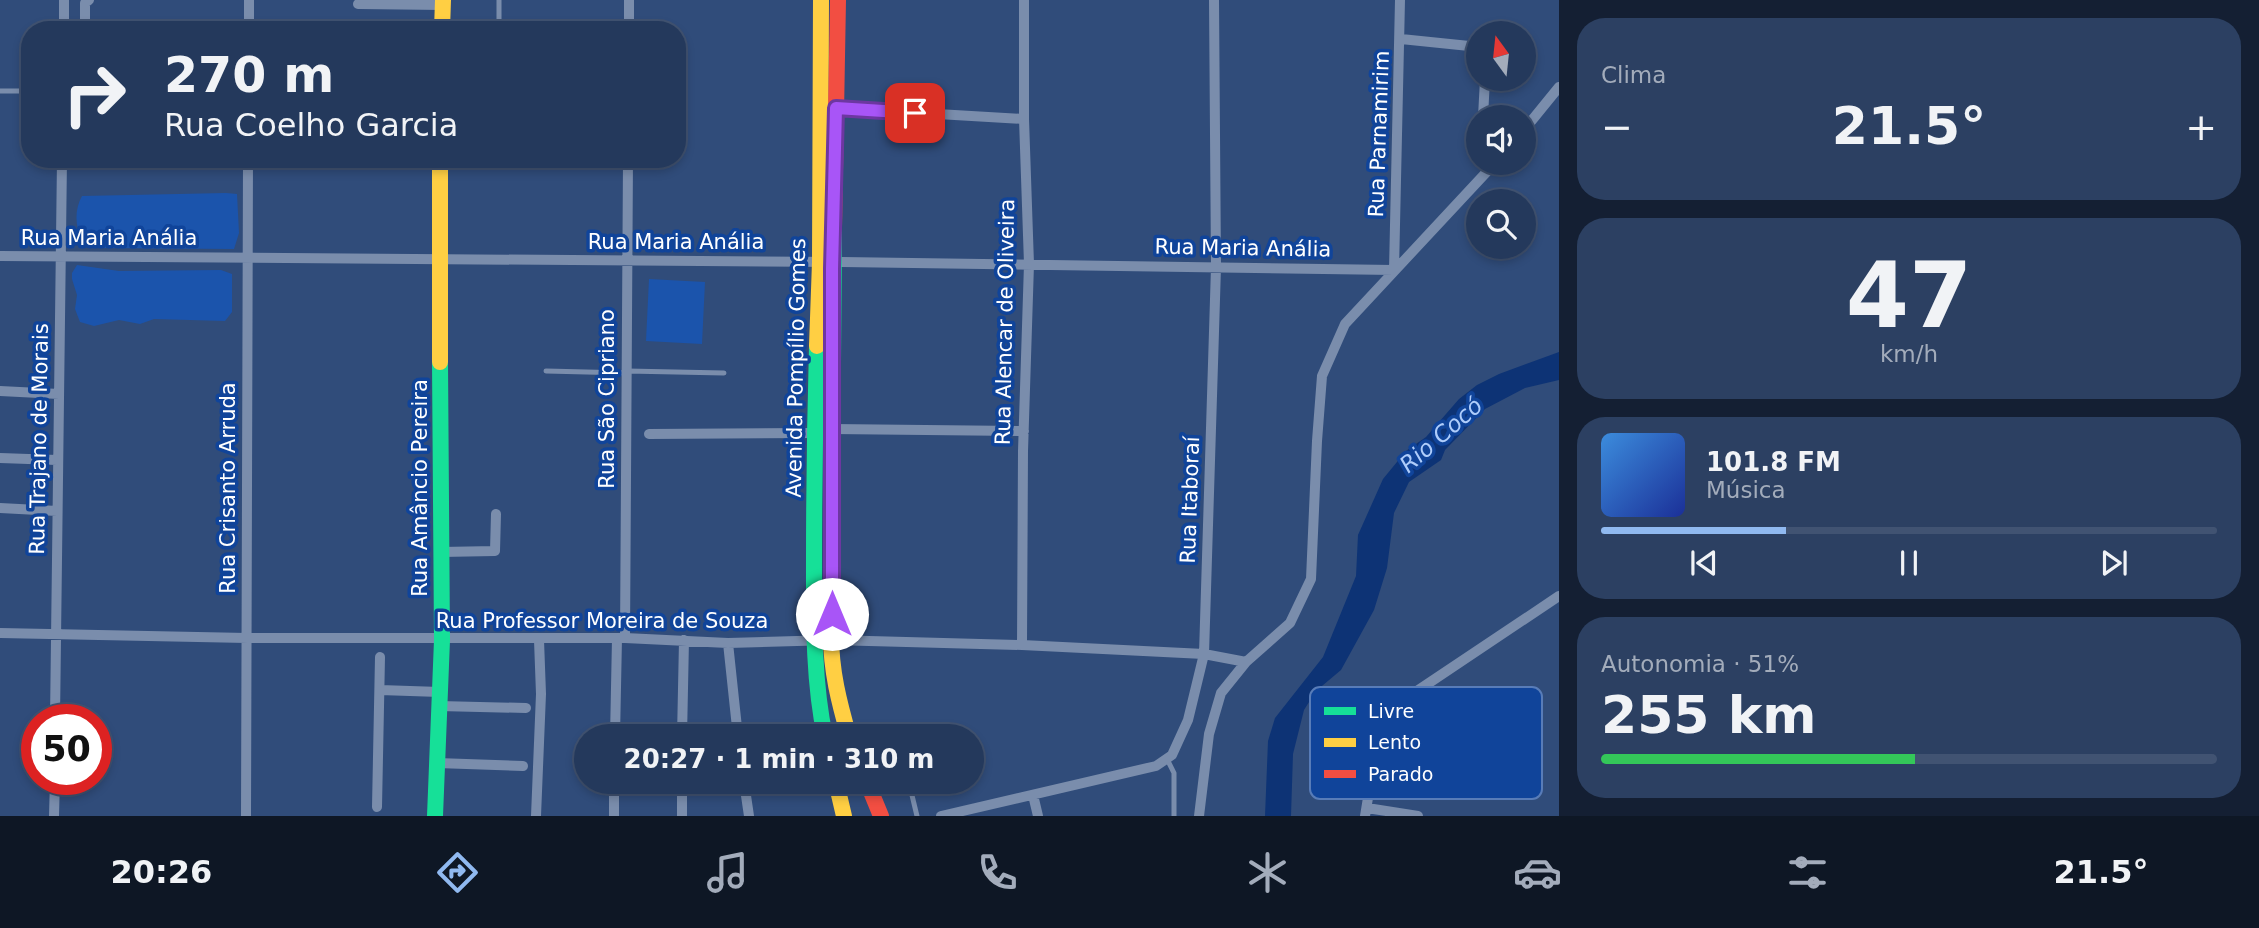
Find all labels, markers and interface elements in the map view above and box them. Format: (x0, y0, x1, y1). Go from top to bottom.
north arrow (1466, 21, 1536, 91)
map controls (1466, 21, 1536, 259)
text: 270 m (164, 47, 334, 104)
icon: right (49, 49, 140, 140)
street label: Rua Parnamirim (1364, 50, 1394, 218)
text: Clima (1601, 62, 1666, 88)
pin (885, 83, 945, 143)
icon: arrive (896, 94, 934, 132)
text: 21.5° (1832, 96, 1986, 156)
button: sound (1466, 105, 1536, 175)
text: − (1601, 105, 1633, 149)
text: + (2185, 105, 2217, 149)
text: Rua Coelho Garcia (164, 106, 458, 144)
button: search (1466, 189, 1536, 259)
street label: Rua Alencar de Oliveira (991, 199, 1019, 445)
street label: Rua Maria Anália (21, 226, 197, 250)
street label: Rua Maria Anália (588, 230, 764, 254)
street label: Rua Maria Anália (1155, 234, 1331, 262)
street label: Avenida Pompílio Gomes (782, 238, 810, 498)
text: 47 (1846, 243, 1972, 348)
street label: Rua São Cipriano (595, 309, 619, 489)
street label: Rua Trajano de Morais (25, 323, 53, 555)
text: km/h (1880, 341, 1938, 367)
street label: Rua Amâncio Pereira (408, 379, 432, 597)
street label: Rua Crisanto Arruda (216, 382, 240, 594)
water label: Rio Cocó (1395, 392, 1487, 478)
street label: Rua Itaboraí (1176, 435, 1204, 564)
text: 101.8 FM (1706, 447, 1841, 477)
text: Música (1706, 477, 1786, 503)
icon: previous (1685, 544, 1723, 582)
icon: pause (1890, 544, 1928, 582)
icon: next (2095, 544, 2133, 582)
position arrow (795, 577, 869, 651)
street label: Rua Professor Moreira de Souza (436, 609, 768, 633)
text: Autonomia · 51% (1601, 651, 1799, 677)
text: 255 km (1601, 685, 1816, 745)
legend (1310, 687, 1542, 799)
text: Livre (1368, 700, 1414, 722)
speed limit sign: 50 (21, 704, 112, 795)
text: Lento (1368, 731, 1421, 753)
text: 20:27 · 1 min · 310 m (624, 744, 934, 774)
text: Parado (1368, 763, 1433, 785)
icon: directions (433, 848, 482, 897)
icon: music (703, 848, 752, 897)
icon: phone (973, 848, 1022, 897)
icon: climate (1243, 848, 1292, 897)
icon: car (1513, 848, 1562, 897)
icon: filters (1783, 848, 1832, 897)
text: 20:26 (111, 853, 212, 891)
text: 21.5° (2053, 853, 2148, 891)

